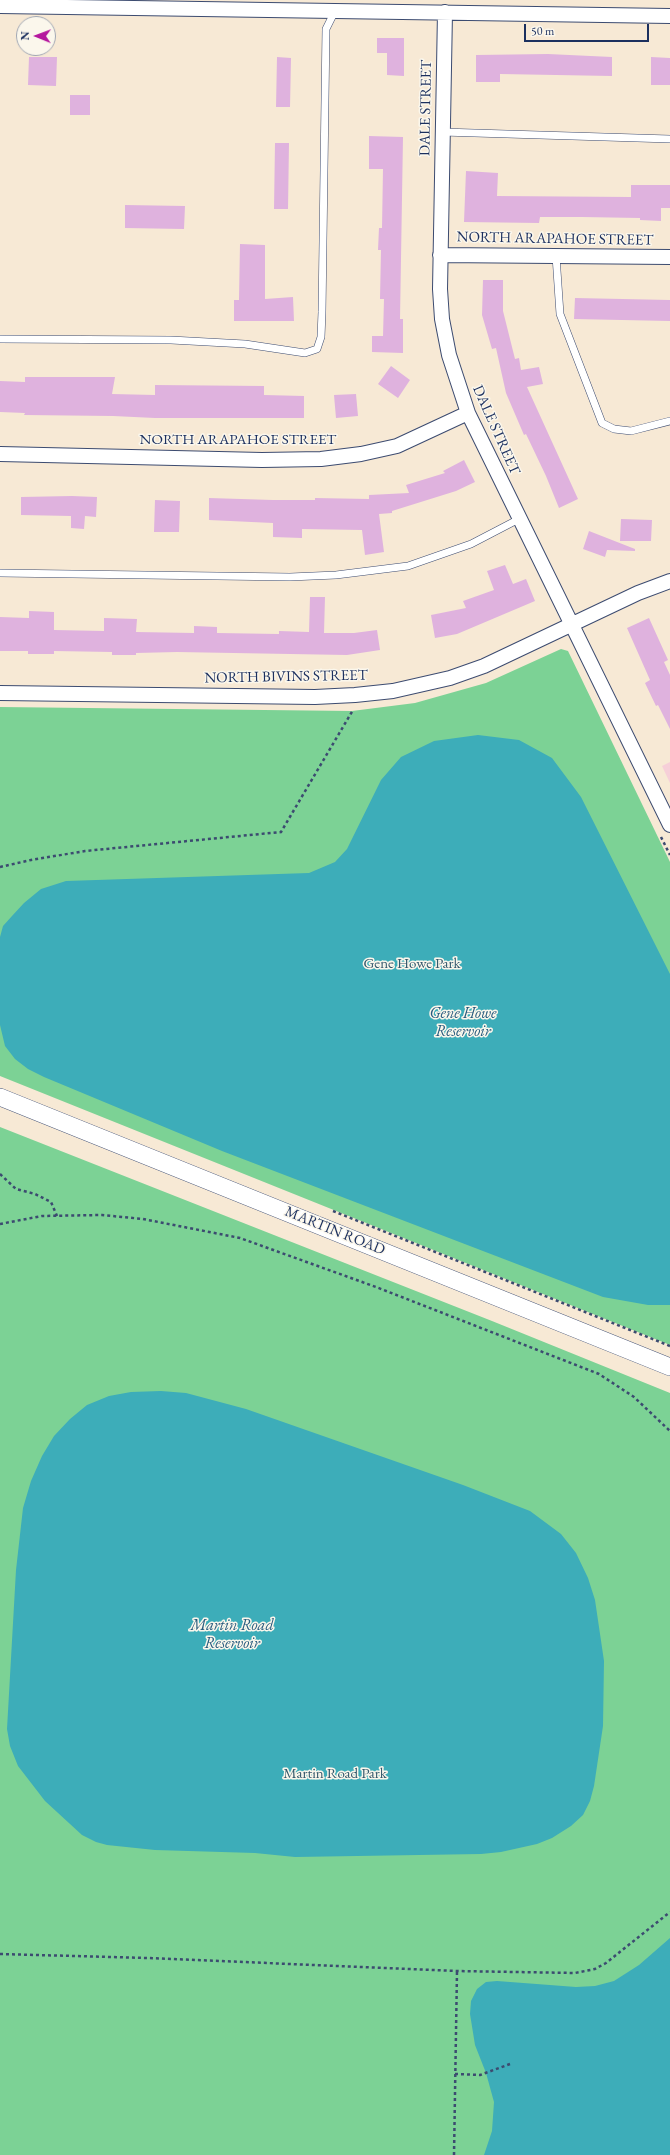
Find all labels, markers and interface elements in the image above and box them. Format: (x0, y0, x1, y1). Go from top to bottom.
north arrow (16, 16, 56, 56)
scale bar (526, 16, 651, 42)
text: 50 m (531, 23, 554, 39)
text: N (18, 31, 32, 40)
street label: DALE STREET (416, 60, 436, 156)
street label: NORTH ARAPAHOE STREET (456, 228, 654, 250)
street label: DALE STREET (468, 382, 524, 478)
street label: NORTH ARAPAHOE STREET (140, 431, 336, 449)
street label: NORTH BIVINS STREET (204, 667, 368, 687)
park label: Gene Howe Park (363, 955, 461, 973)
water label: Gene Howe Reservoir (429, 1004, 497, 1042)
street label: MARTIN ROAD (282, 1203, 388, 1259)
water label: Martin Road Reservoir (190, 1616, 274, 1654)
park label: Martin Road Park (283, 1765, 387, 1783)

